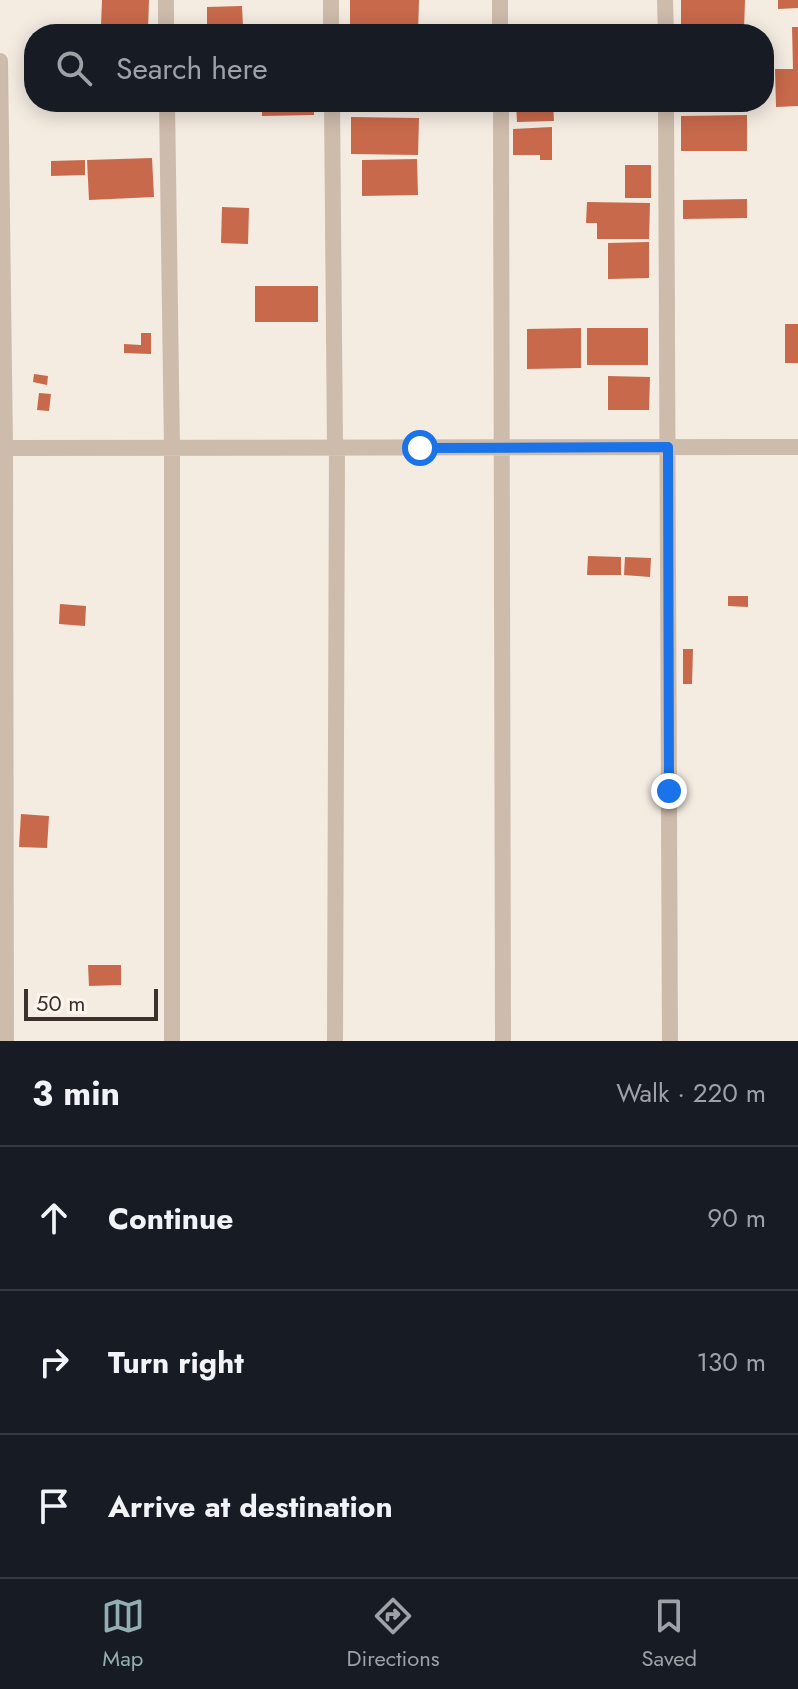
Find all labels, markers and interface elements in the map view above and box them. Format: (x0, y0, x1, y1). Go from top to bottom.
search box (24, 24, 774, 112)
icon: search (52, 46, 96, 90)
text: Search here (116, 47, 268, 90)
route start (402, 430, 438, 466)
route end (651, 773, 687, 809)
scale bar (24, 985, 158, 1021)
text: 50 m (36, 987, 85, 1019)
text: 3 min (32, 1069, 120, 1118)
text: Walk · 220 m (616, 1074, 766, 1112)
icon: ahead (32, 1196, 76, 1240)
text: Continue (108, 1197, 234, 1240)
text: 90 m (707, 1199, 766, 1237)
icon: right (32, 1340, 76, 1384)
text: Turn right (108, 1341, 244, 1384)
text: 130 m (696, 1343, 766, 1381)
icon: arrive (32, 1484, 76, 1528)
text: Arrive at destination (108, 1485, 393, 1528)
tab: Map (101, 1594, 145, 1674)
tab: Directions (347, 1594, 440, 1674)
tab: Saved (641, 1594, 697, 1674)

